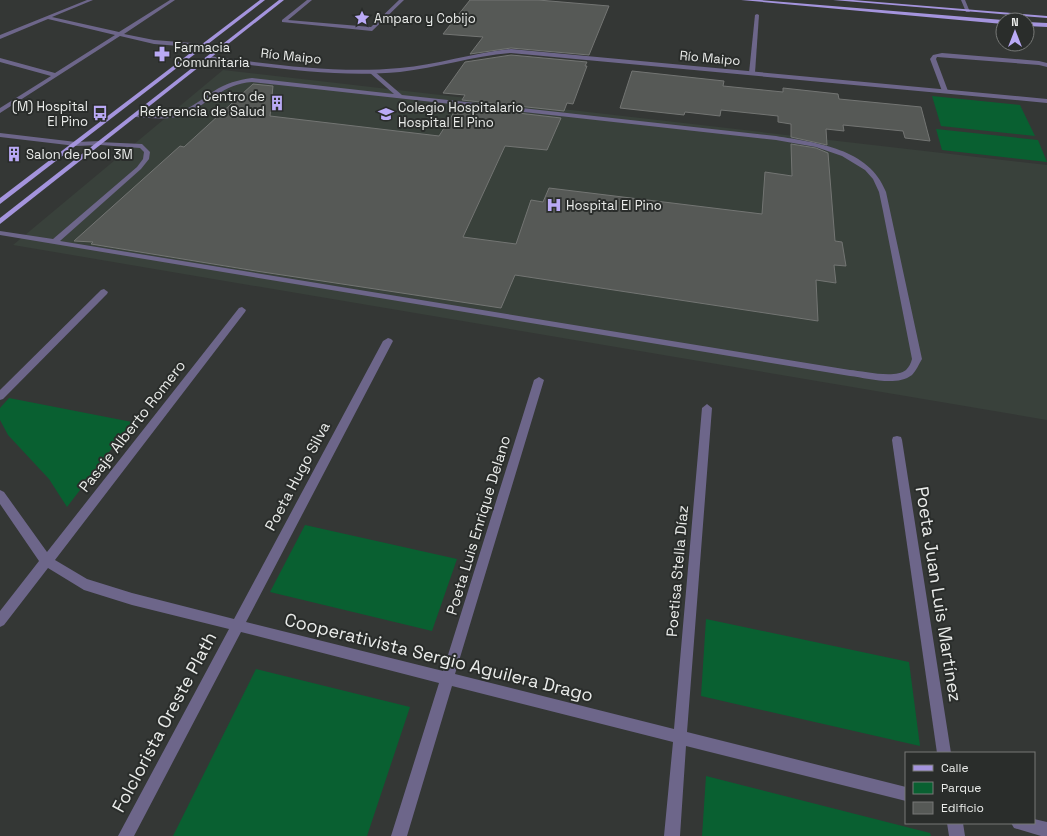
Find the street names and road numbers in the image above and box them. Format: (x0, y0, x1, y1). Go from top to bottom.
street label: Río Maipo (260, 44, 322, 68)
street label: Río Maipo (679, 47, 741, 69)
street label: Pasaje Alberto Romero (75, 356, 189, 496)
street label: Poeta Hugo Silva (260, 418, 334, 534)
street label: Poeta Luis Enrique Delano (442, 433, 514, 617)
street label: Poeta Juan Luis Martínez (911, 485, 967, 703)
street label: Poetisa Stella Díaz (662, 504, 692, 638)
street label: Cooperativista Sergio Aguilera Drago (282, 607, 596, 707)
street label: Folclorista Oreste Plath (107, 628, 221, 816)

